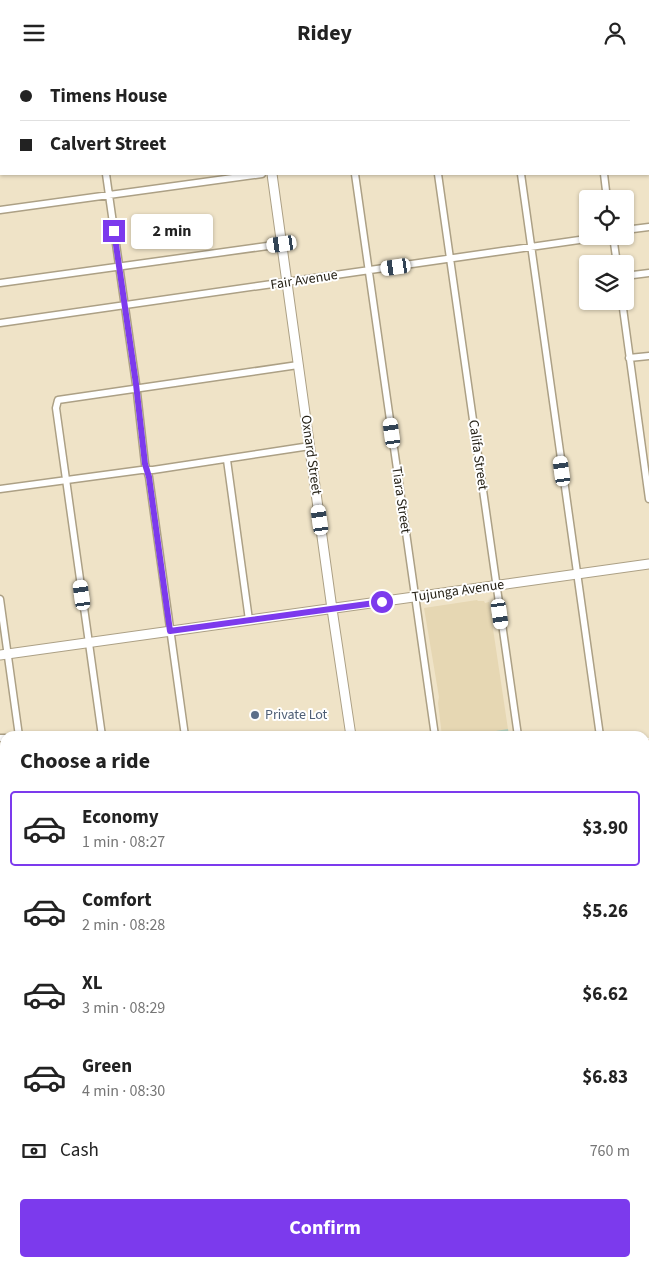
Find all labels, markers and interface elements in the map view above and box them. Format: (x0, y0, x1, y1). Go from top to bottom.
text: Ridey (297, 17, 352, 49)
icon: menu (20, 19, 48, 47)
icon: person (601, 19, 629, 47)
text: Timens House (50, 83, 167, 110)
text: Calvert Street (50, 131, 166, 158)
map controls (579, 190, 634, 310)
button: locate (579, 190, 634, 245)
callout: 2 min (132, 213, 214, 249)
route end (103, 220, 125, 242)
text: 2 min (153, 220, 191, 242)
car (266, 234, 297, 254)
button: layers (579, 255, 634, 310)
car (380, 257, 411, 277)
street label: Fair Avenue (269, 265, 339, 295)
street label: Oxnard Street (295, 414, 327, 496)
car (382, 417, 401, 449)
street label: Califa Street (463, 419, 493, 492)
car (552, 455, 571, 487)
street label: Tiara Street (386, 465, 416, 535)
car (310, 504, 329, 536)
street label: Tujunga Avenue (411, 575, 506, 607)
car (72, 579, 91, 611)
route start (371, 591, 393, 613)
car (490, 598, 509, 630)
place label: Private Lot (265, 705, 328, 725)
marker: Private Lot (249, 709, 261, 721)
text: Choose a ride (20, 745, 150, 777)
text: Economy (82, 804, 159, 831)
icon: car (22, 806, 67, 851)
text: $3.90 (582, 815, 628, 842)
text: 1 min · 08:27 (82, 831, 165, 853)
text: Comfort (82, 887, 152, 914)
icon: car (22, 889, 67, 934)
text: $5.26 (582, 898, 628, 925)
text: 2 min · 08:28 (82, 914, 165, 936)
text: XL (82, 970, 103, 997)
icon: car (22, 972, 67, 1017)
text: $6.62 (582, 981, 628, 1008)
text: 3 min · 08:29 (82, 997, 165, 1019)
text: Green (82, 1053, 132, 1080)
icon: car (22, 1055, 67, 1100)
text: $6.83 (582, 1064, 628, 1091)
text: 4 min · 08:30 (82, 1080, 165, 1102)
icon: cash (20, 1137, 48, 1165)
text: Cash (60, 1137, 99, 1164)
text: 760 m (590, 1140, 630, 1162)
button: Confirm (20, 1199, 630, 1257)

